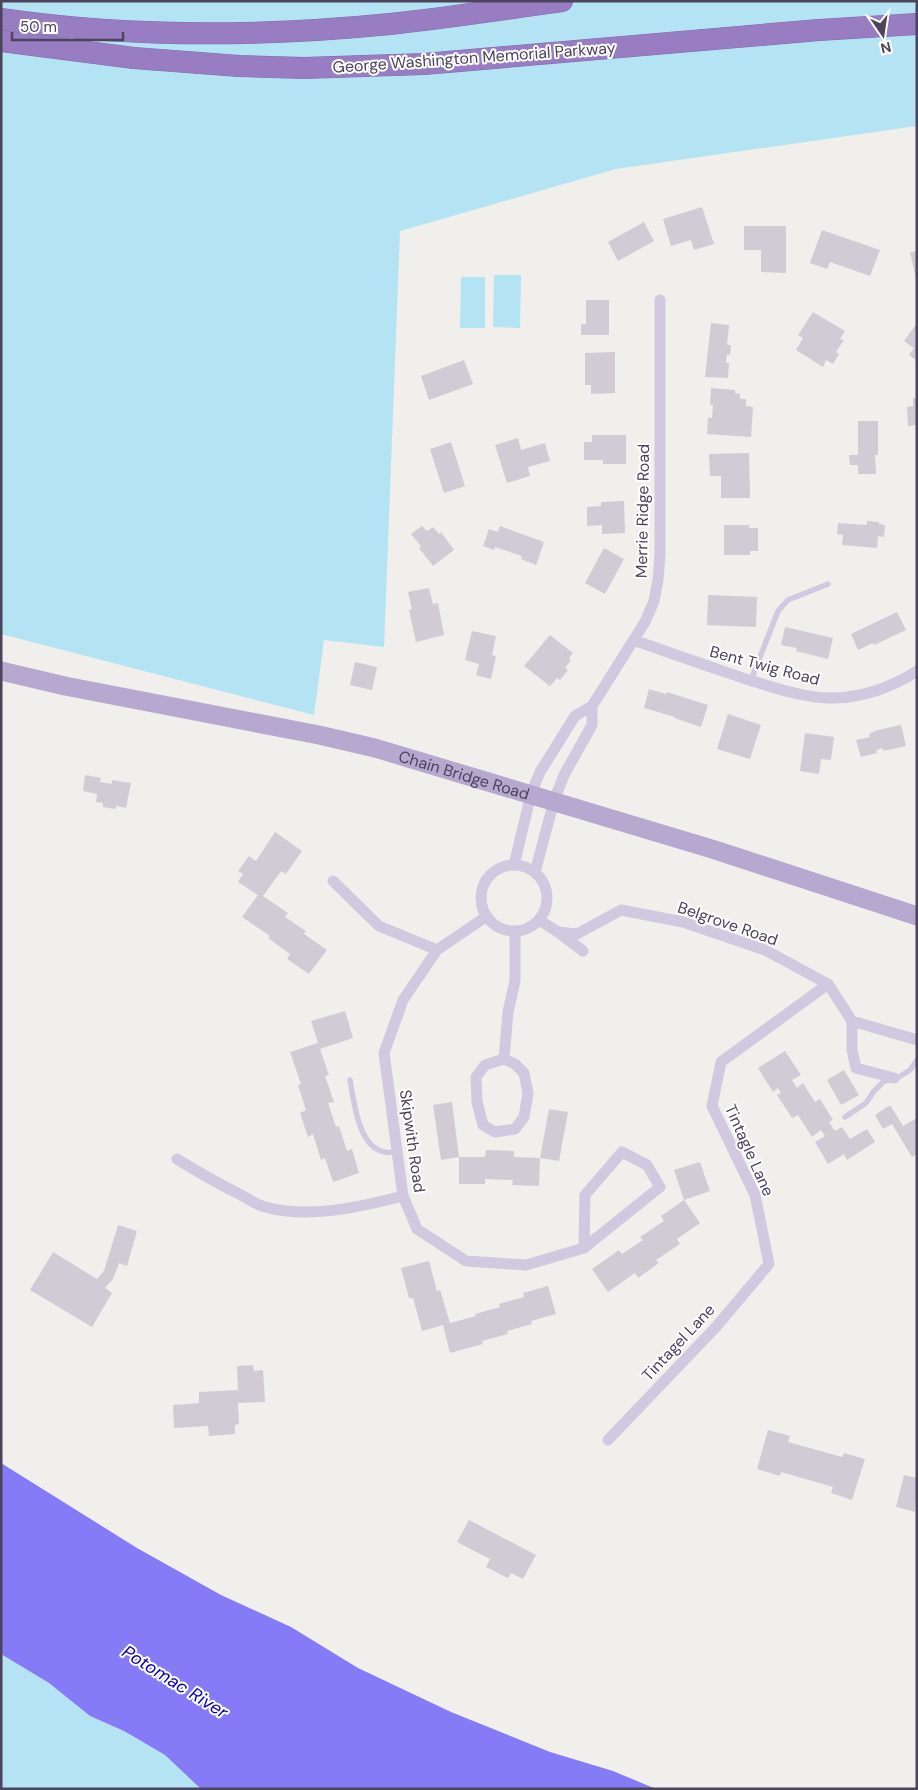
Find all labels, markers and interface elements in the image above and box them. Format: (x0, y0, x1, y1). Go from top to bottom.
scale bar (12, 10, 124, 42)
north arrow (858, 10, 908, 60)
text: 50 m (20, 17, 57, 37)
street label: George Washington Memorial Parkway (332, 37, 616, 78)
text: N (879, 38, 893, 58)
street label: Merrie Ridge Road (631, 444, 654, 578)
street label: Bent Twig Road (708, 641, 822, 690)
street label: Chain Bridge Road (396, 746, 532, 805)
street label: Belgrove Road (675, 897, 781, 950)
street label: Skipwith Road (395, 1088, 430, 1194)
street label: Tintagle Lane (720, 1101, 779, 1199)
street label: Tintagel Lane (637, 1299, 719, 1385)
water label: Potomac River (117, 1640, 234, 1725)

